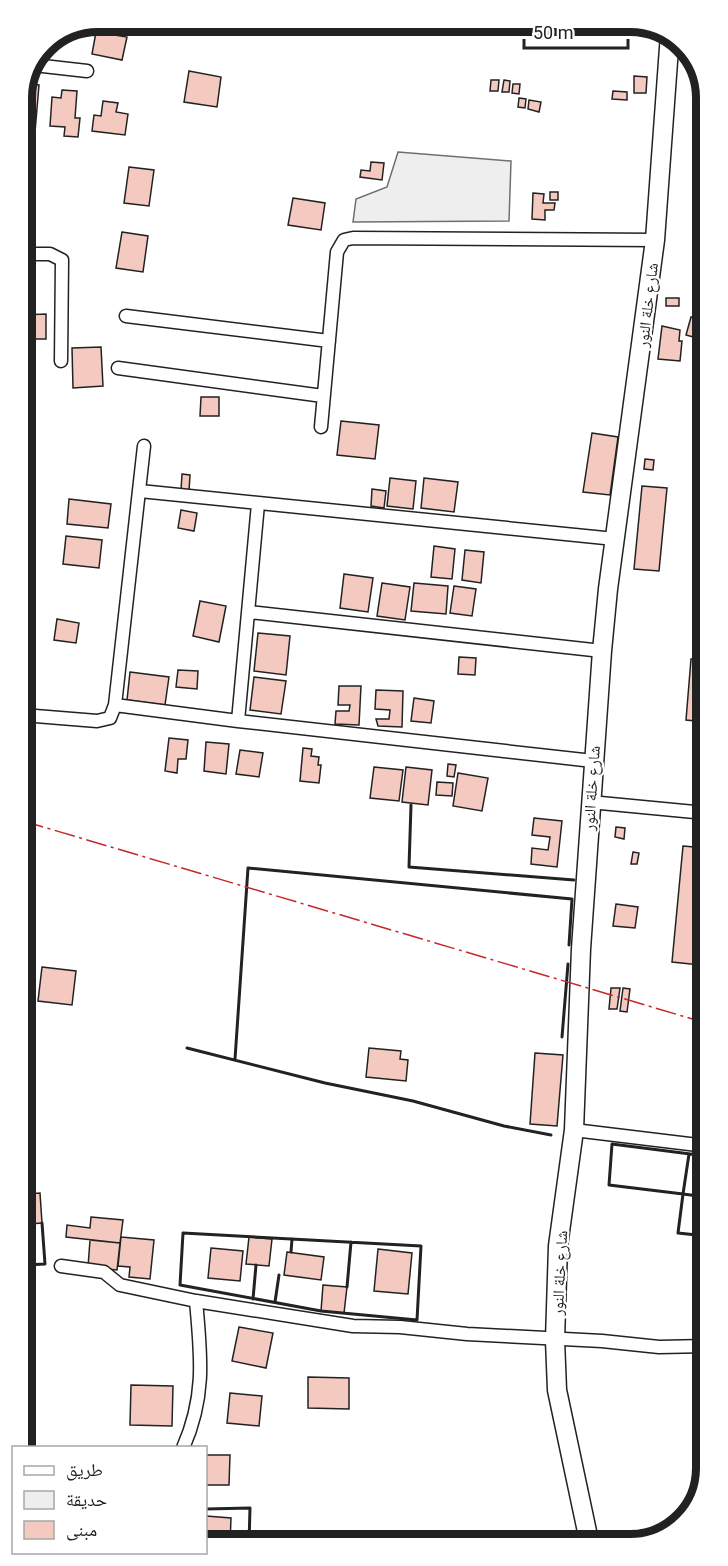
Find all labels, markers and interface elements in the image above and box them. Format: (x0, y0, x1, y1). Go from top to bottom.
scale bar (524, 12, 628, 50)
text: 50 m (533, 22, 573, 43)
street label: شارع خلة النور (633, 262, 663, 350)
street label: شارع خلة النور (579, 745, 605, 832)
street label: شارع خلة النور (548, 1230, 572, 1317)
legend (12, 1446, 207, 1554)
text: طريق (66, 1459, 103, 1481)
text: حديقة (66, 1489, 107, 1510)
text: مبنى (66, 1519, 97, 1541)

